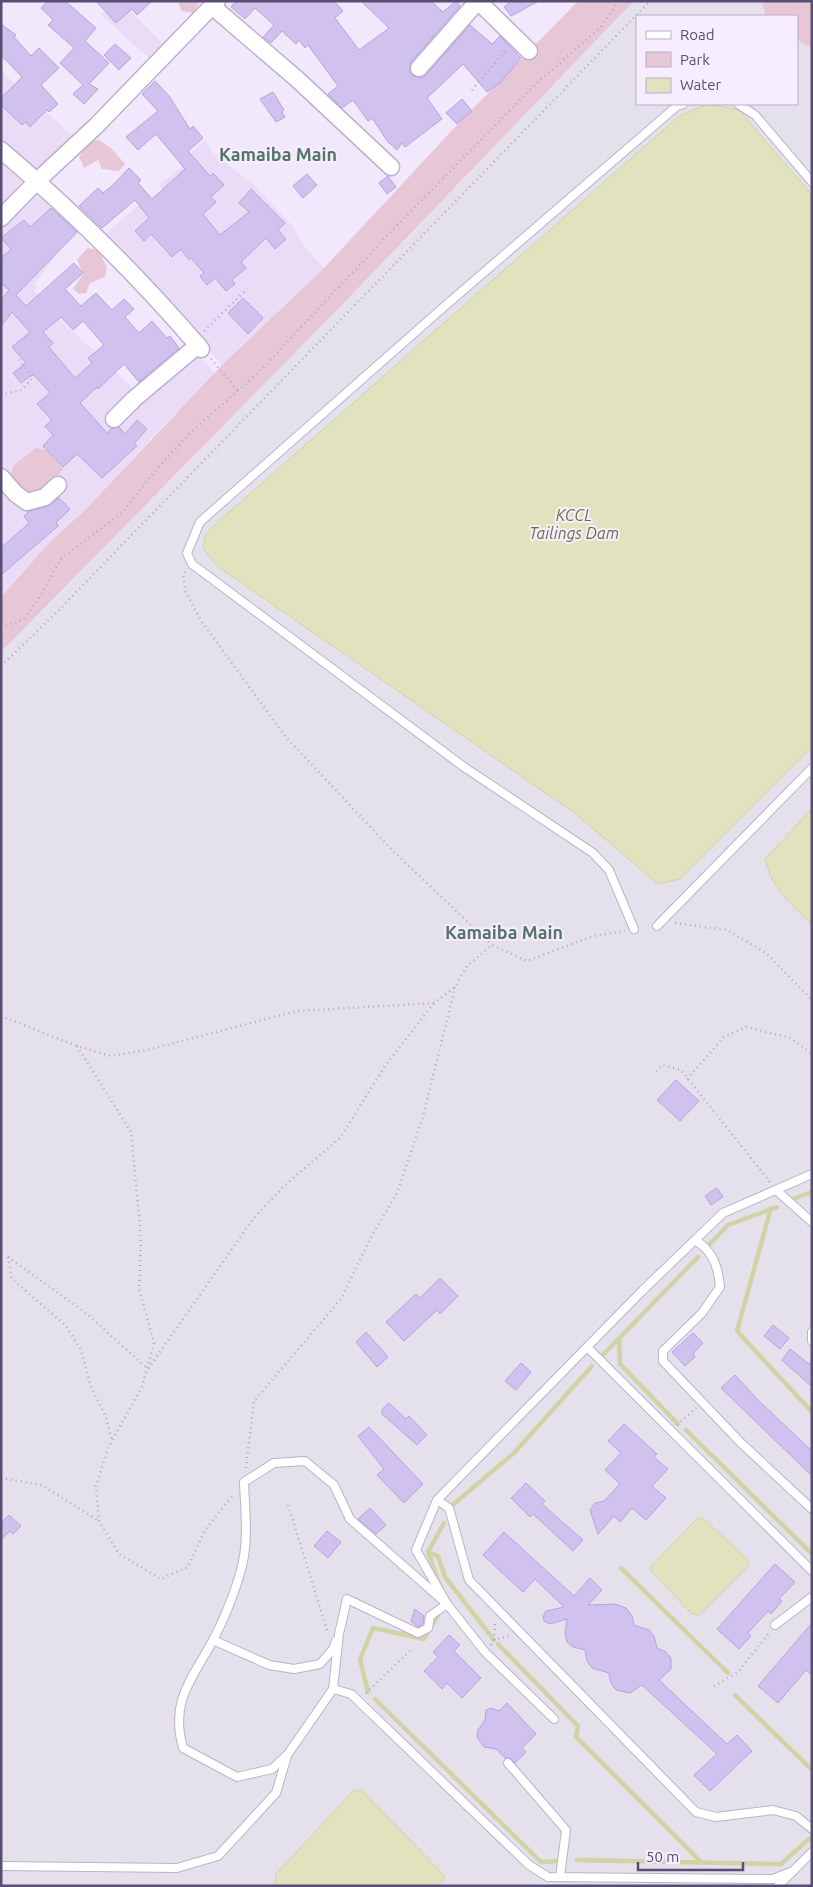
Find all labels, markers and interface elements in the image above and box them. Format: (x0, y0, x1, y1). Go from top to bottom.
legend (636, 15, 798, 105)
text: Road (680, 26, 715, 43)
text: Park (680, 51, 710, 68)
text: Water (680, 76, 721, 93)
district label: Kamaiba Main (219, 144, 337, 164)
water label: KCCL Tailings Dam (529, 506, 619, 542)
district label: Kamaiba Main (445, 922, 563, 942)
scale bar (638, 1840, 743, 1872)
text: 50 m (646, 1848, 679, 1865)

